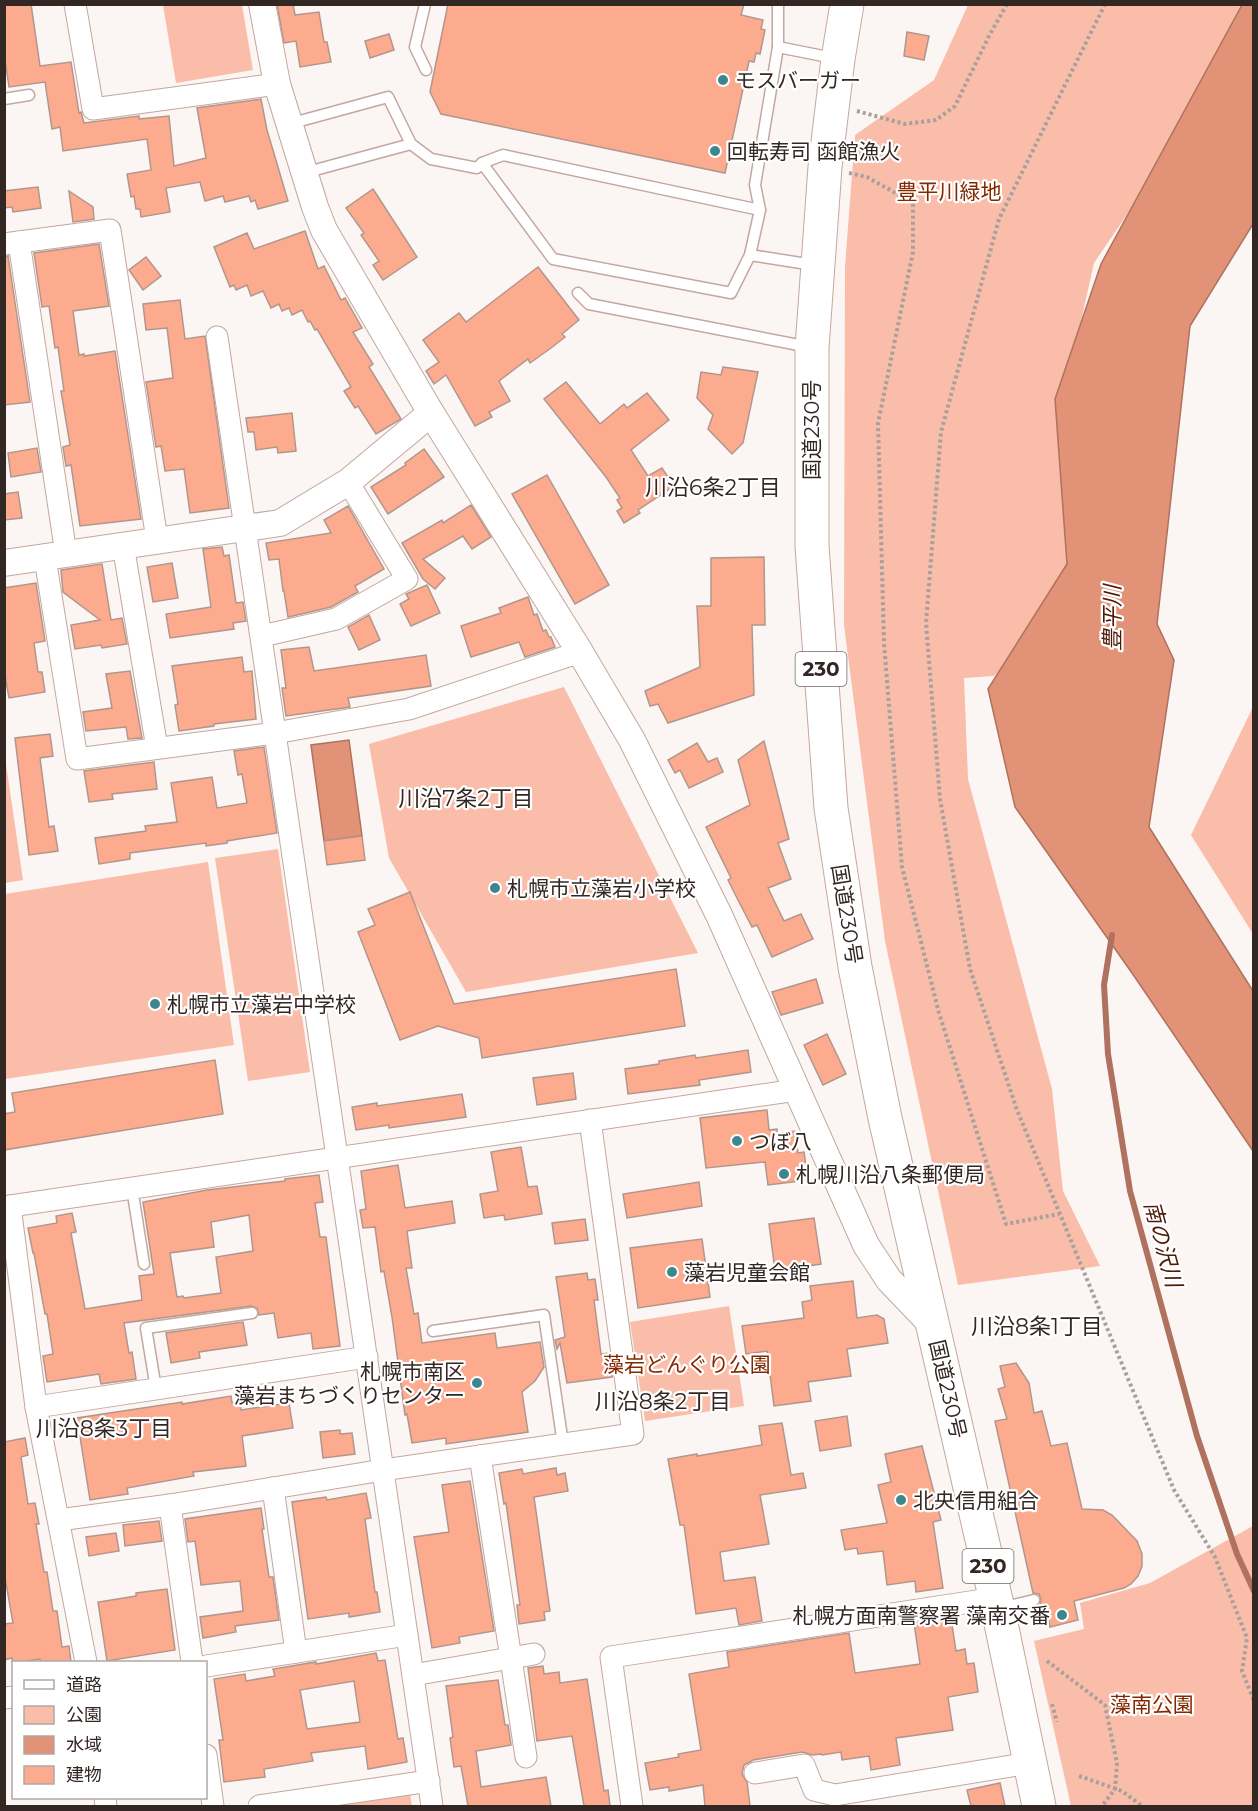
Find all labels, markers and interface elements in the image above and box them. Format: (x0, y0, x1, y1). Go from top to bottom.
place label: モスバーガー (735, 68, 861, 93)
marker: モスバーガー (716, 73, 730, 87)
place label: 回転寿司 函館漁火 (727, 139, 901, 164)
marker: 回転寿司 函館漁火 (708, 144, 722, 158)
park label: 豊平川緑地 (897, 179, 1002, 204)
street label: 国道230号 (799, 380, 824, 480)
district label: 川沿6条2丁目 (645, 474, 781, 501)
water label: 豊平川 (1099, 583, 1126, 651)
road number: 230 (796, 652, 846, 686)
district label: 川沿7条2丁目 (398, 785, 534, 812)
street label: 国道230号 (827, 862, 867, 966)
place label: 札幌市立藻岩小学校 (507, 876, 696, 901)
marker: 札幌市立藻岩小学校 (488, 881, 502, 895)
place label: 札幌市立藻岩中学校 (167, 992, 356, 1017)
marker: 札幌市立藻岩中学校 (148, 997, 162, 1011)
place label: つぼ八 (749, 1129, 812, 1154)
marker: つぼ八 (730, 1134, 744, 1148)
place label: 札幌川沿八条郵便局 (796, 1162, 985, 1187)
marker: 札幌川沿八条郵便局 (777, 1167, 791, 1181)
water label: 南の沢川 (1139, 1198, 1188, 1292)
place label: 藻岩児童会館 (684, 1260, 810, 1285)
marker: 藻岩児童会館 (665, 1265, 679, 1279)
district label: 川沿8条1丁目 (971, 1313, 1103, 1340)
street label: 国道230号 (924, 1337, 972, 1441)
park label: 藻岩どんぐり公園 (603, 1352, 771, 1377)
place label: 札幌市南区 藻岩まちづくりセンター (234, 1359, 465, 1408)
marker: 札幌市南区 藻岩まちづくりセンター (470, 1376, 484, 1390)
district label: 川沿8条2丁目 (595, 1388, 731, 1415)
district label: 川沿8条3丁目 (36, 1415, 172, 1442)
place label: 北央信用組合 (913, 1488, 1039, 1513)
marker: 北央信用組合 (894, 1493, 908, 1507)
road number: 230 (962, 1549, 1014, 1583)
place label: 札幌方面南警察署 藻南交番 (792, 1603, 1050, 1628)
marker: 札幌方面南警察署 藻南交番 (1055, 1608, 1069, 1622)
legend (12, 1661, 207, 1799)
text: 道路 (66, 1674, 102, 1696)
park label: 藻南公園 (1110, 1692, 1194, 1717)
text: 公園 (66, 1704, 102, 1726)
text: 水域 (66, 1734, 102, 1756)
text: 建物 (66, 1764, 102, 1786)

